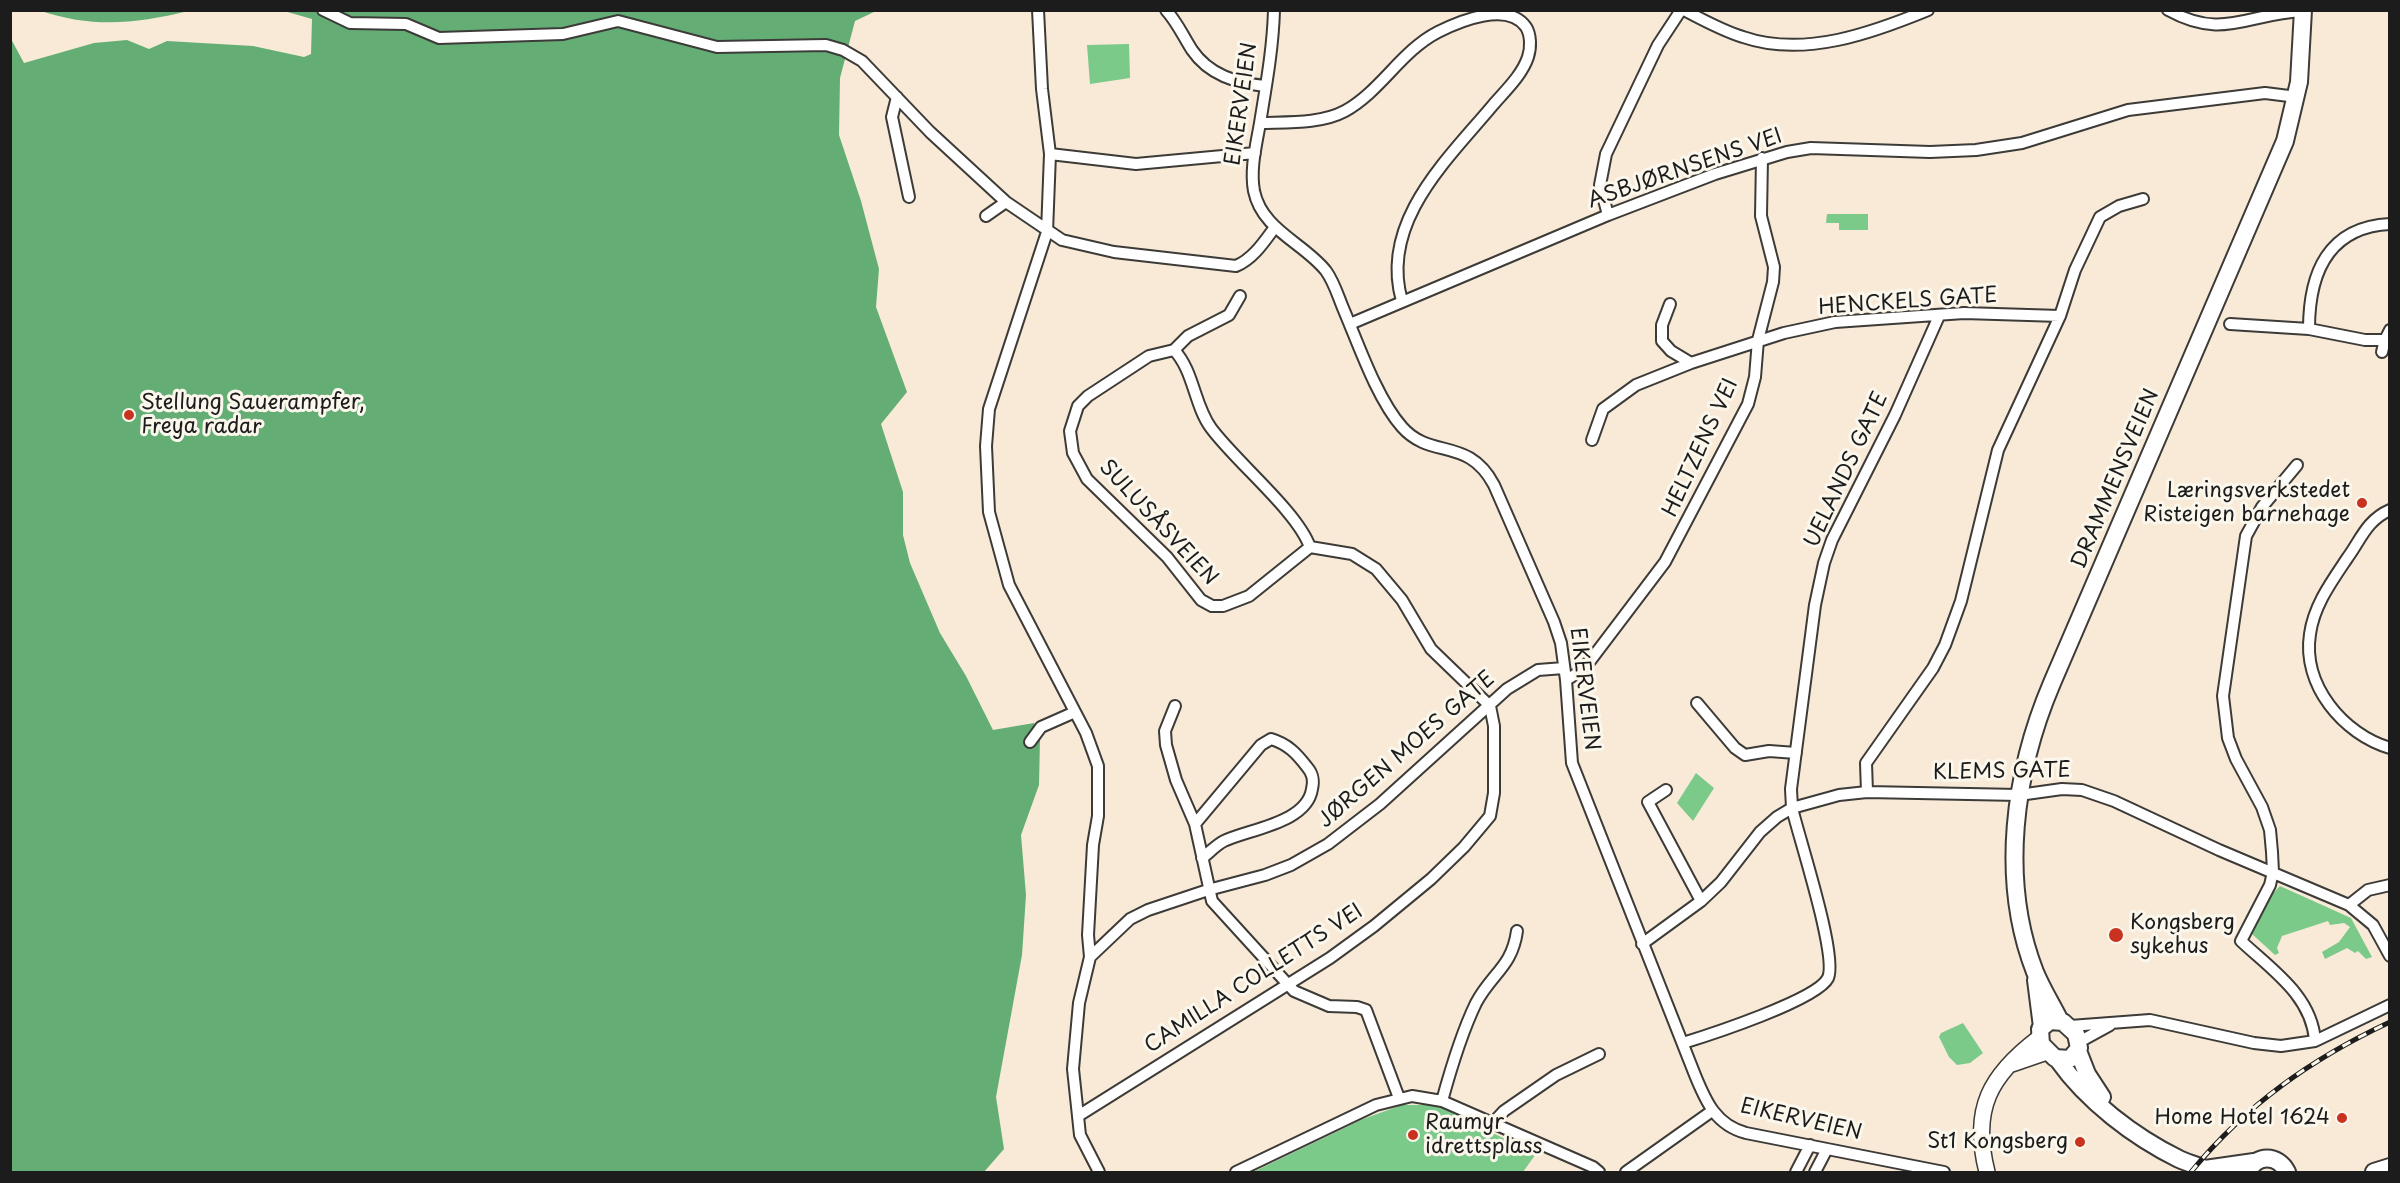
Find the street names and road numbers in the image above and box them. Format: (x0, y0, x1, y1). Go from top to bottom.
street label: EIKERVEIEN (1221, 41, 1263, 167)
street label: ASBJØRNSENS VEI (1584, 124, 1786, 214)
street label: HENCKELS GATE (1817, 283, 1999, 321)
street label: HELTZENS VEI (1658, 375, 1744, 521)
street label: DRAMMENSVEIEN (2067, 385, 2165, 573)
street label: UELANDS GATE (1800, 388, 1894, 552)
street label: SULUSÅSVEIEN (1093, 455, 1223, 591)
street label: EIKERVEIEN (1564, 626, 1604, 752)
street label: JØRGEN MOES GATE (1313, 666, 1501, 834)
street label: KLEMS GATE (1933, 758, 2071, 786)
street label: CAMILLA COLLETTS VEI (1140, 899, 1368, 1059)
street label: EIKERVEIEN (1738, 1094, 1864, 1146)

